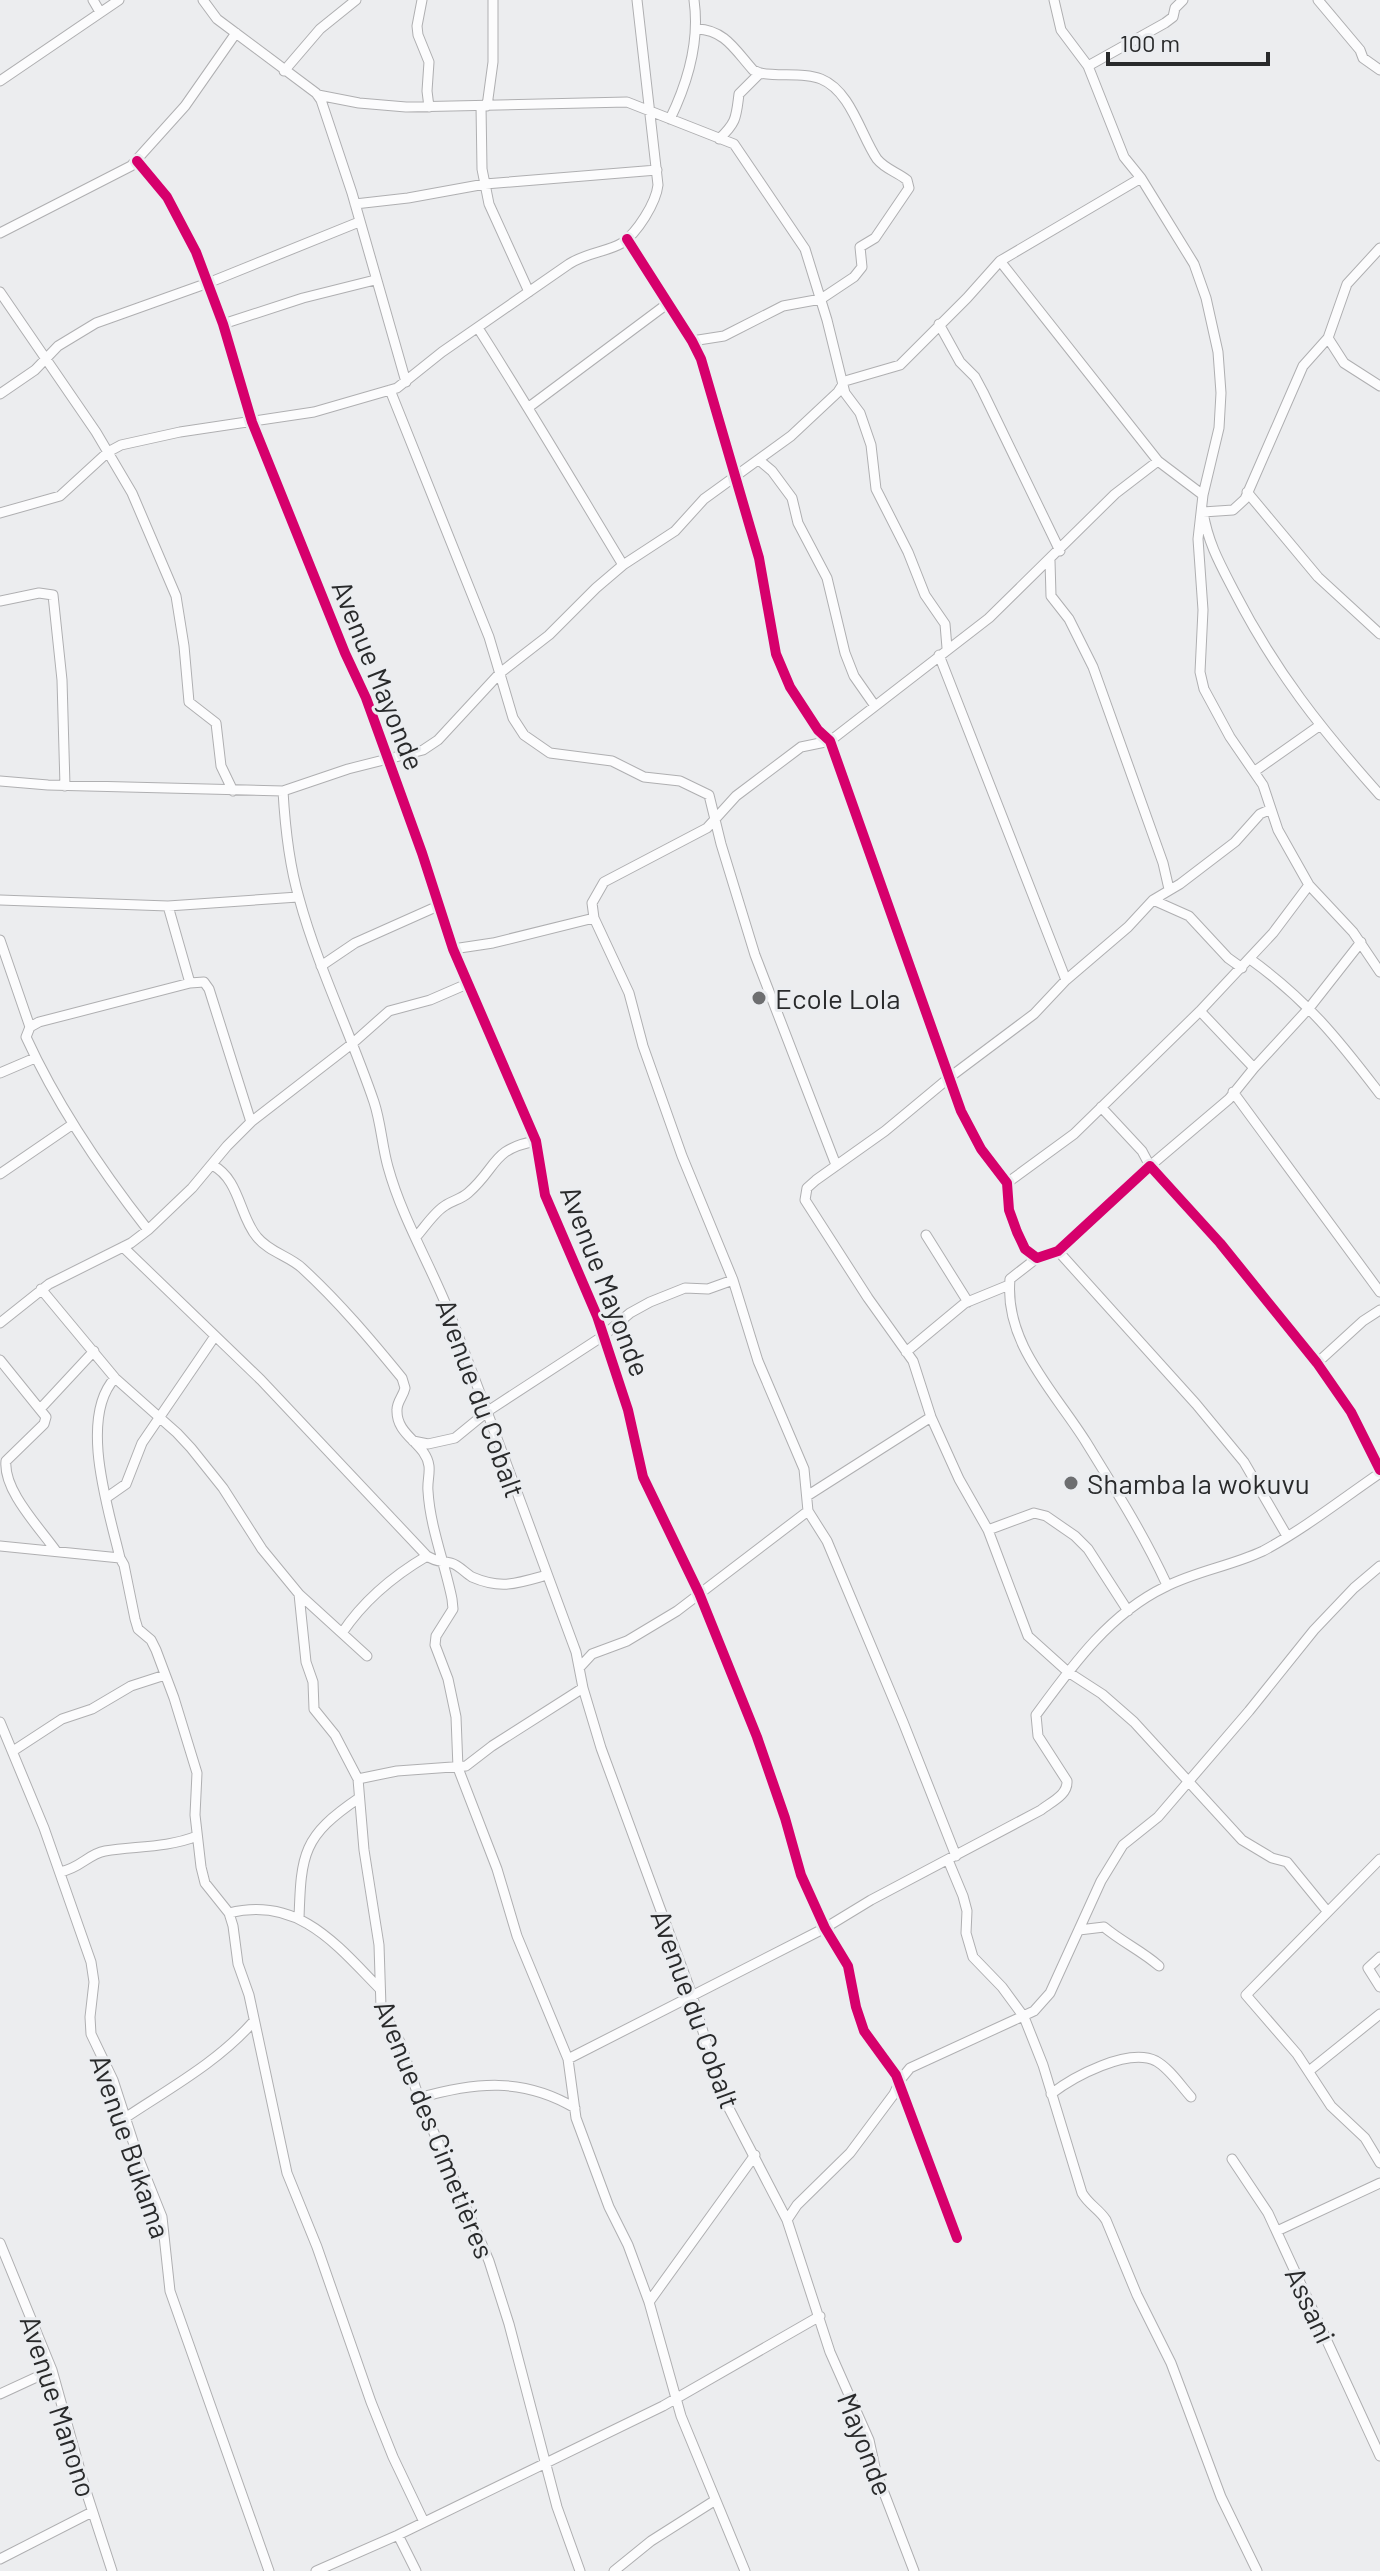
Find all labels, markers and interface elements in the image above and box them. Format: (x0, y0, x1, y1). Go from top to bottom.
scale bar (1108, 16, 1268, 66)
text: 100 m (1120, 28, 1180, 57)
street label: Avenue Mayonde (325, 575, 433, 775)
place label: Ecole Lola (775, 981, 901, 1015)
marker: Ecole Lola (750, 989, 768, 1007)
street label: Avenue Mayonde (554, 1181, 658, 1381)
street label: Avenue du Cobalt (429, 1294, 533, 1502)
place label: Shamba la wokuvu (1087, 1466, 1310, 1500)
marker: Shamba la wokuvu (1062, 1474, 1080, 1492)
street label: Avenue du Cobalt (644, 1905, 748, 2113)
street label: Avenue des Cimetières (368, 1995, 502, 2263)
street label: Avenue Bukama (84, 2050, 178, 2242)
street label: Assani (1279, 2262, 1343, 2348)
street label: Avenue Manono (14, 2311, 104, 2501)
street label: Mayonde (831, 2388, 901, 2500)

